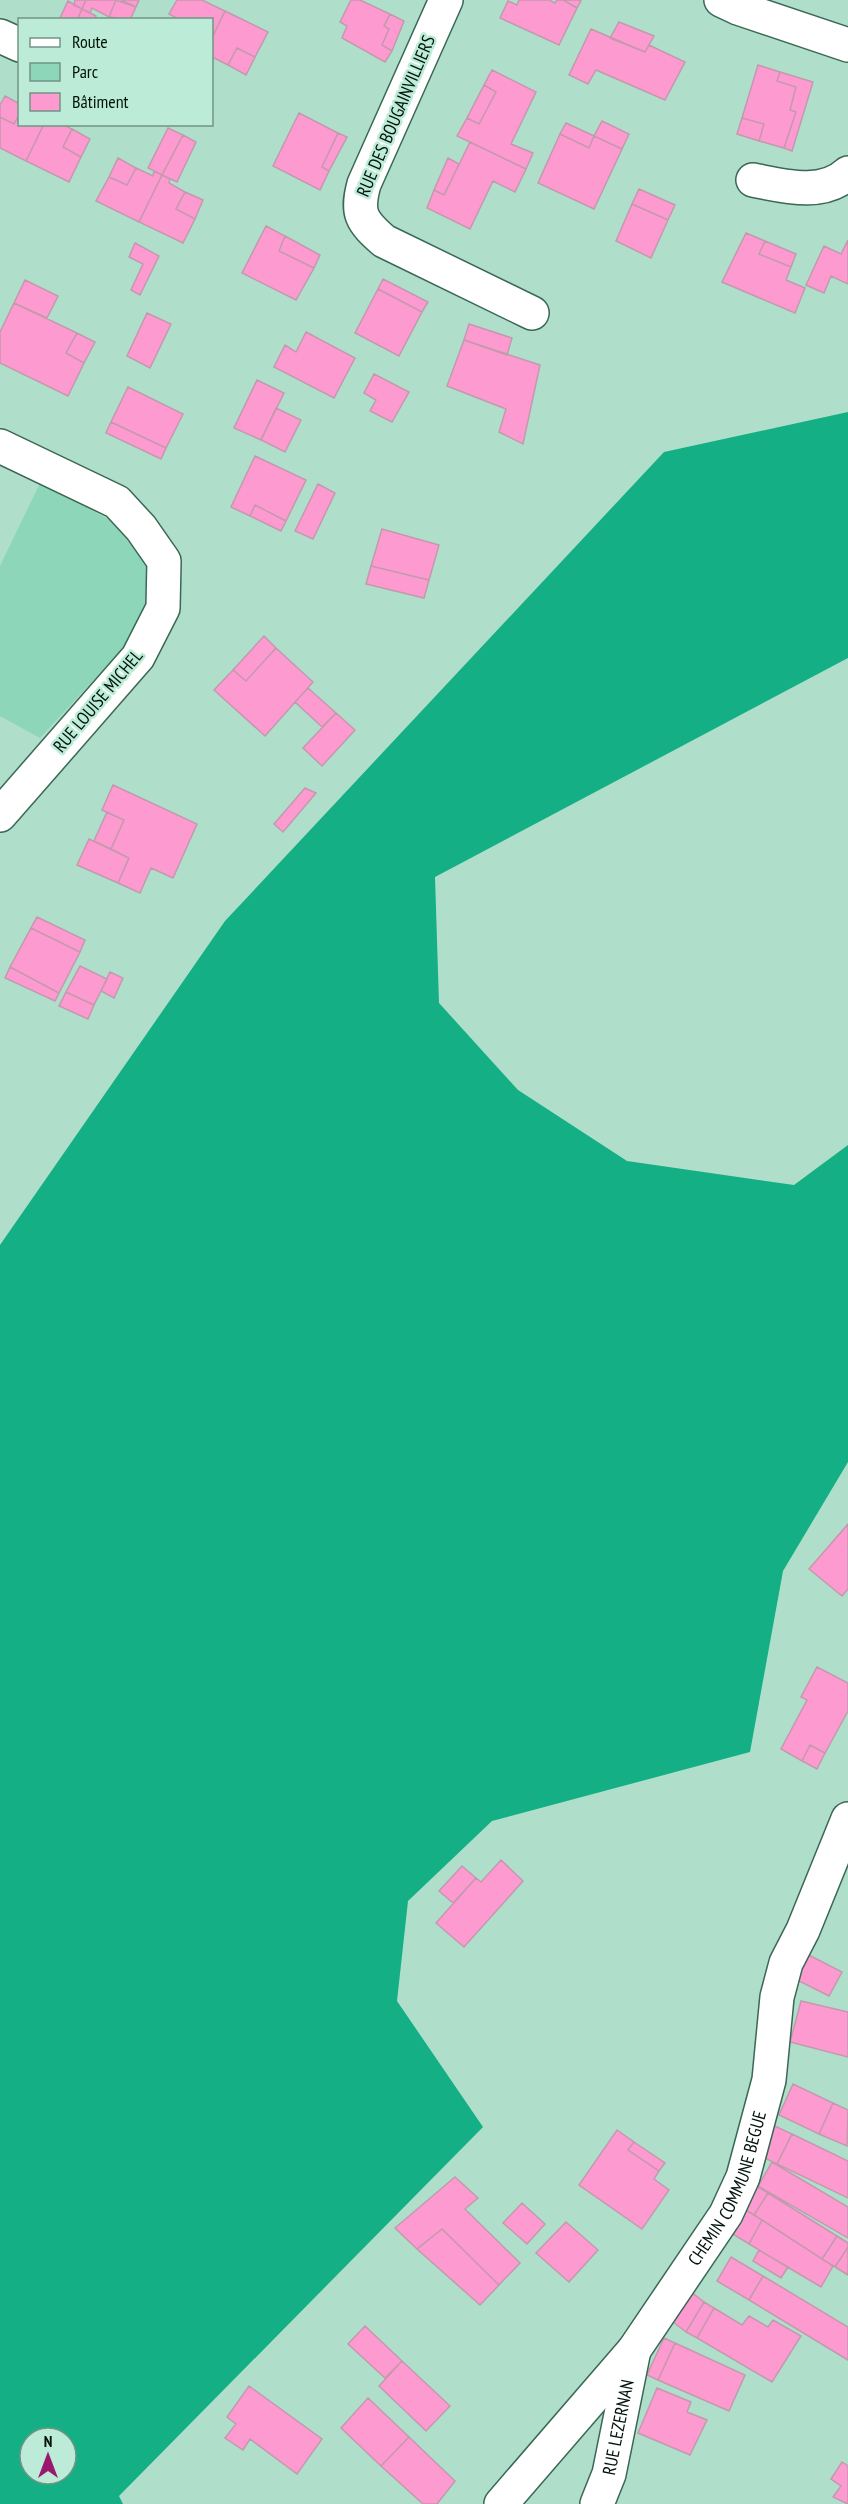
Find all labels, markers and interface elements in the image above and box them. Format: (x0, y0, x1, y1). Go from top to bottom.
legend (18, 18, 213, 126)
text: Route (72, 30, 108, 53)
street label: RUE DES BOUGAINVILLIERS (351, 31, 440, 200)
text: Parc (72, 60, 99, 83)
text: Bâtiment (72, 90, 129, 113)
street label: RUE LOUISE MICHEL (48, 644, 148, 757)
street label: CHEMIN COMMUNE BEGUE (683, 2108, 771, 2270)
street label: RUE LEZERNAN (597, 2377, 639, 2477)
north arrow (18, 2426, 78, 2486)
text: N (44, 2431, 52, 2451)

